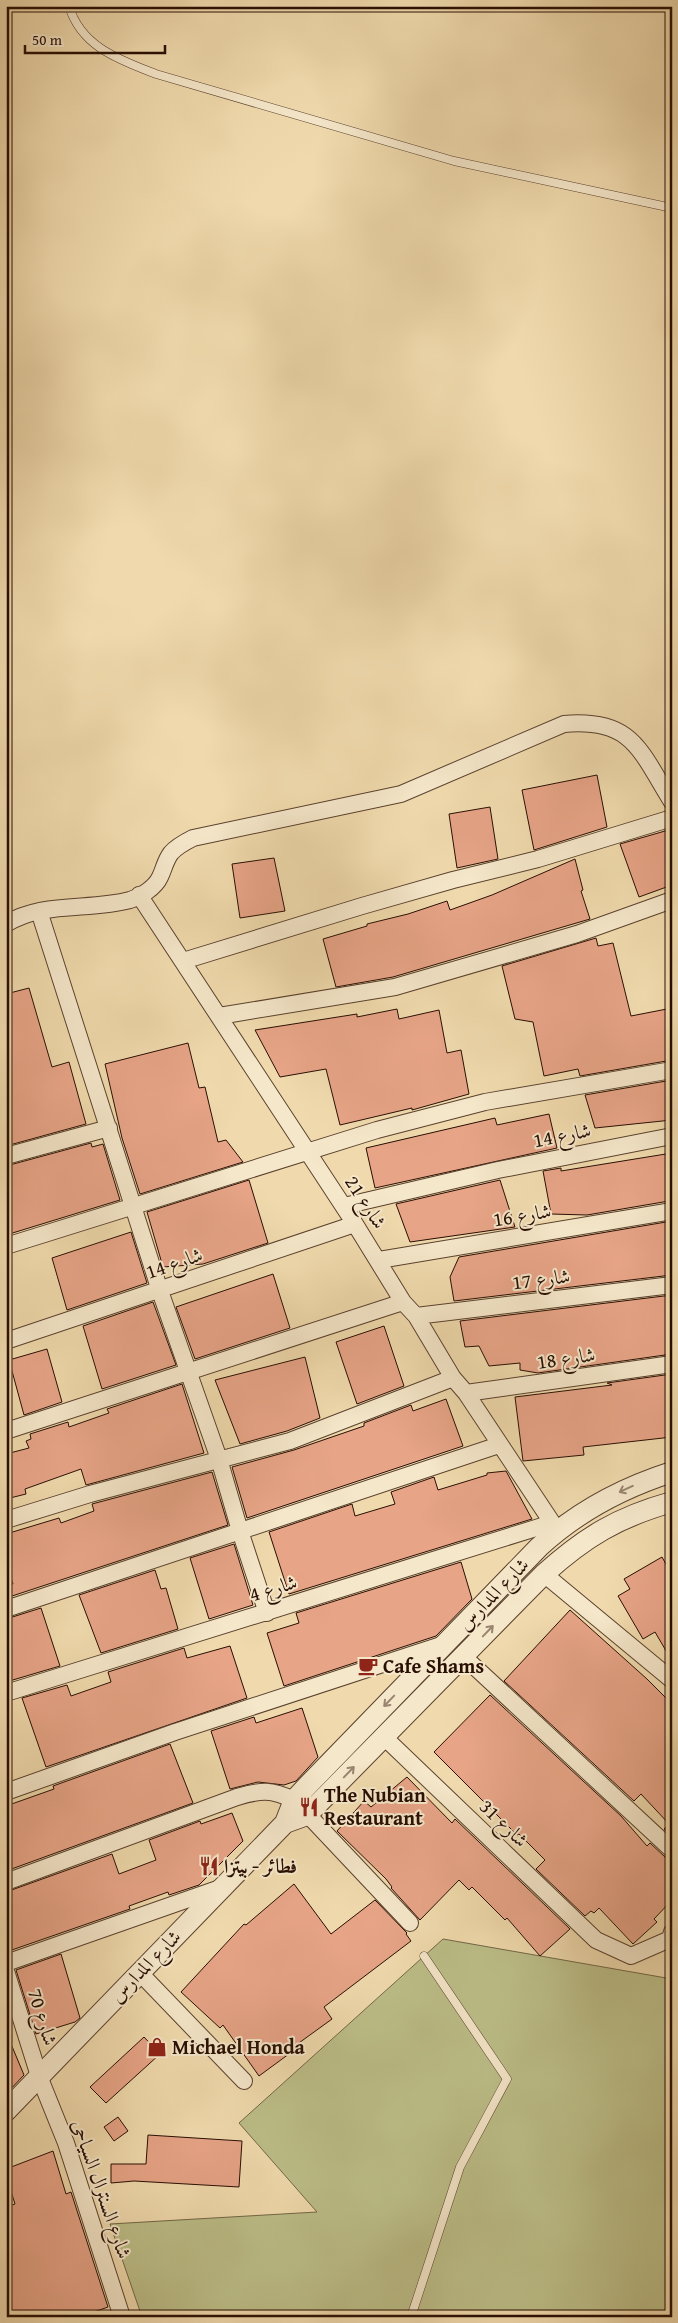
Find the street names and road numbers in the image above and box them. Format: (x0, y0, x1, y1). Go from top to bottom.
street label: شارع 14 (530, 1115, 594, 1158)
street label: شارع 21 (335, 1169, 394, 1236)
street label: شارع 16 (491, 1196, 554, 1237)
street label: شارع 14 (142, 1239, 207, 1290)
street label: شارع 17 (510, 1261, 572, 1300)
street label: شارع 18 (535, 1339, 597, 1380)
street label: شارع المدارس (450, 1550, 538, 1640)
street label: شارع 4 (245, 1567, 302, 1612)
street label: شارع 31 (470, 1792, 535, 1856)
street label: شارع المدارس (102, 1922, 190, 2012)
street label: شارع 70 (17, 1985, 66, 2050)
street label: شارع السنترال السياحى (61, 2115, 140, 2264)

